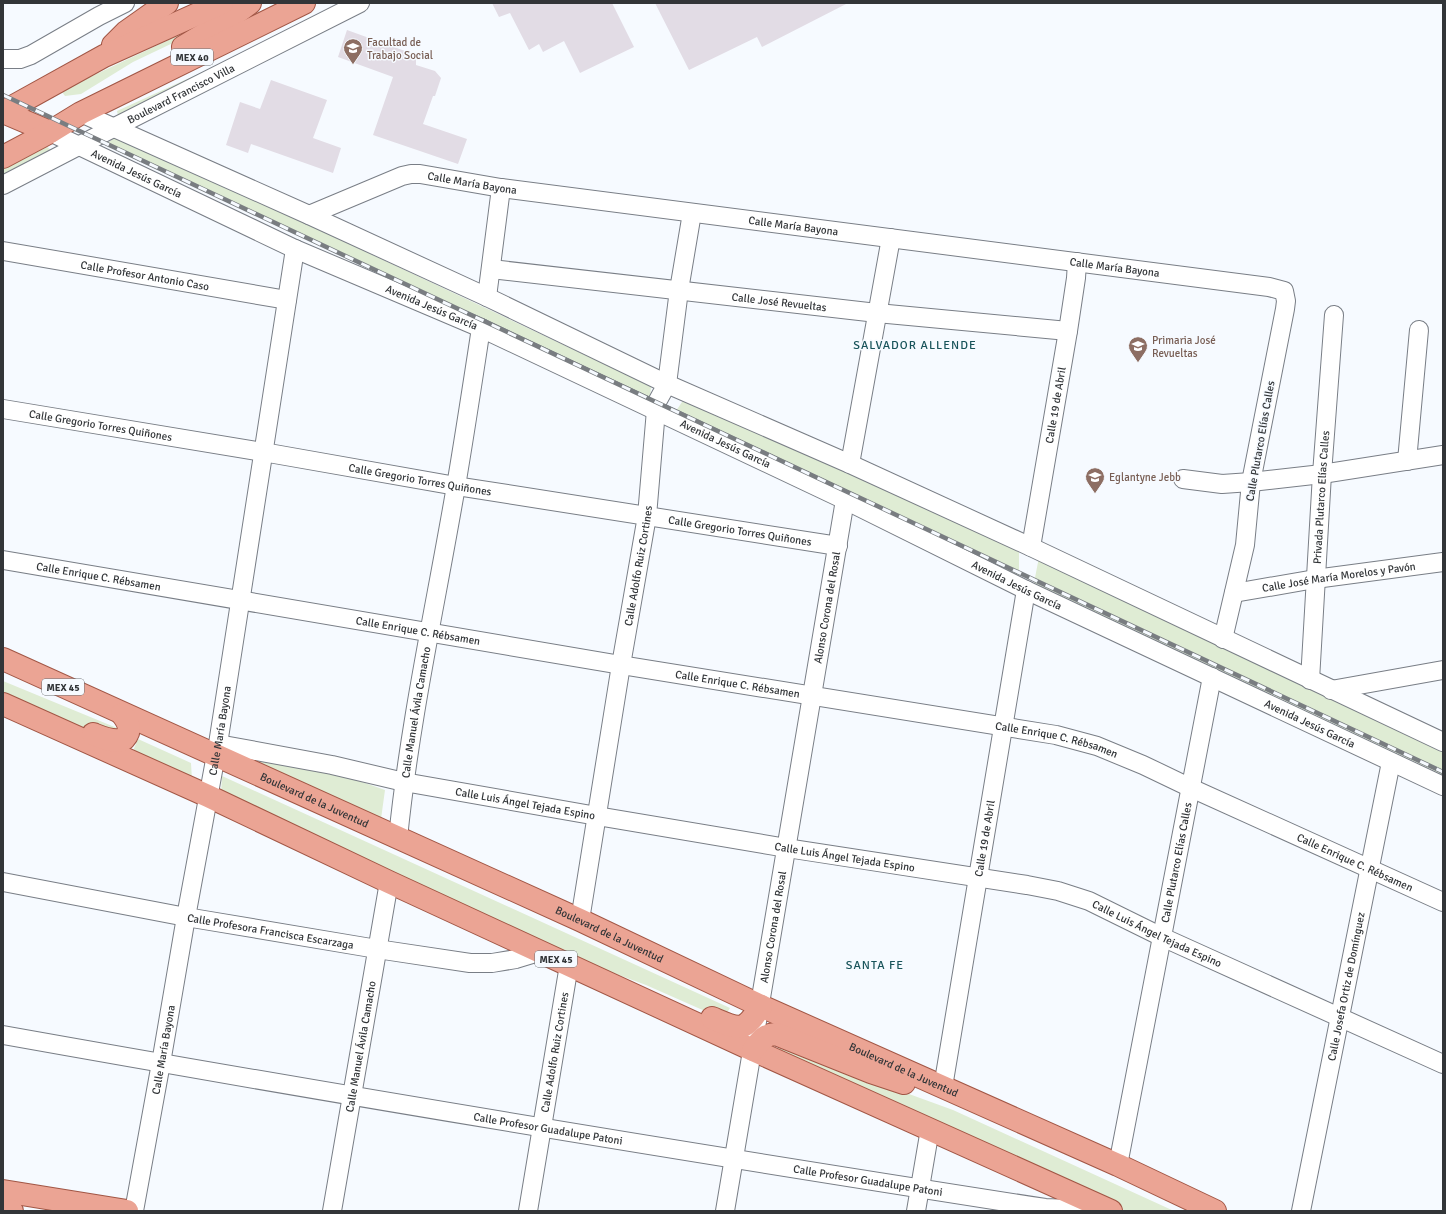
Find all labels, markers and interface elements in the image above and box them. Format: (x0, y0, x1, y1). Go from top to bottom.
place label: Facultad de Trabajo Social (367, 36, 433, 62)
school or university icon: Facultad de Trabajo Social (342, 37, 364, 65)
road number: MEX 40 (171, 49, 213, 65)
street label: Boulevard Francisco Villa (125, 61, 237, 127)
street label: Avenida Jesús García (89, 147, 184, 201)
street label: Calle María Bayona (426, 169, 518, 197)
street label: Calle María Bayona (748, 214, 839, 238)
street label: Calle María Bayona (1069, 255, 1161, 280)
street label: Calle Profesor Antonio Caso (80, 259, 210, 293)
street label: Avenida Jesús García (384, 282, 480, 333)
street label: Calle José Revueltas (731, 290, 827, 314)
place label: Primaria José Revueltas (1152, 334, 1216, 360)
school or university icon: Primaria José Revueltas (1127, 335, 1149, 363)
district label: SALVADOR ALLENDE (853, 338, 977, 353)
street label: Calle 19 de Abril (1043, 366, 1069, 444)
street label: Calle Plutarco Elías Calles (1243, 380, 1278, 502)
street label: Calle Gregorio Torres Quiñones (28, 407, 173, 444)
street label: Avenida Jesús García (678, 417, 773, 471)
street label: Privada Plutarco Elías Calles (1311, 430, 1332, 564)
street label: Calle Gregorio Torres Quiñones (347, 461, 493, 499)
school or university icon: Eglantyne Jebb (1084, 466, 1106, 494)
place label: Eglantyne Jebb (1109, 471, 1181, 484)
street label: Calle Adolfo Ruiz Cortines (622, 505, 655, 627)
street label: Calle Gregorio Torres Quiñones (667, 513, 813, 549)
street label: Alonso Corona del Rosal (812, 551, 843, 665)
street label: Avenida Jesús García (969, 558, 1064, 613)
street label: Calle Enrique C. Rébsamen (35, 560, 162, 594)
street label: Calle José María Morelos y Pavón (1261, 560, 1416, 595)
street label: Calle Enrique C. Rébsamen (355, 614, 481, 648)
street label: Calle Manuel Ávila Camacho (399, 645, 434, 779)
street label: Calle Enrique C. Rébsamen (674, 668, 801, 701)
road number: MEX 45 (42, 679, 84, 695)
street label: Calle María Bayona (206, 685, 234, 776)
street label: Avenida Jesús García (1262, 697, 1357, 751)
street label: Calle Enrique C. Rébsamen (994, 719, 1120, 761)
street label: Boulevard de la Juventud (258, 770, 371, 831)
street label: Calle Luis Ángel Tejada Espino (454, 785, 596, 823)
street label: Calle 19 de Abril (972, 799, 998, 878)
street label: Calle Plutarco Elías Calles (1159, 801, 1195, 924)
street label: Calle Enrique C. Rébsamen (1295, 831, 1415, 895)
street label: Calle Luis Ángel Tejada Espino (774, 840, 916, 875)
street label: Alonso Corona del Rosal (758, 870, 789, 984)
street label: Calle Luis Ángel Tejada Espino (1090, 898, 1224, 970)
street label: Boulevard de la Juventud (553, 904, 665, 966)
street label: Calle Profesora Francisca Escarzaga (186, 911, 355, 952)
street label: Calle Josefa Ortiz de Domínguez (1325, 911, 1368, 1062)
road number: MEX 45 (535, 951, 577, 967)
district label: SANTA FE (846, 958, 904, 973)
street label: Calle Manuel Ávila Camacho (343, 980, 379, 1113)
street label: Calle Adolfo Ruiz Cortines (539, 991, 571, 1114)
street label: Calle María Bayona (149, 1004, 178, 1095)
street label: Boulevard de la Juventud (847, 1040, 960, 1100)
street label: Calle Profesor Guadalupe Patoni (472, 1110, 624, 1148)
street label: Calle Profesor Guadalupe Patoni (792, 1162, 943, 1199)

